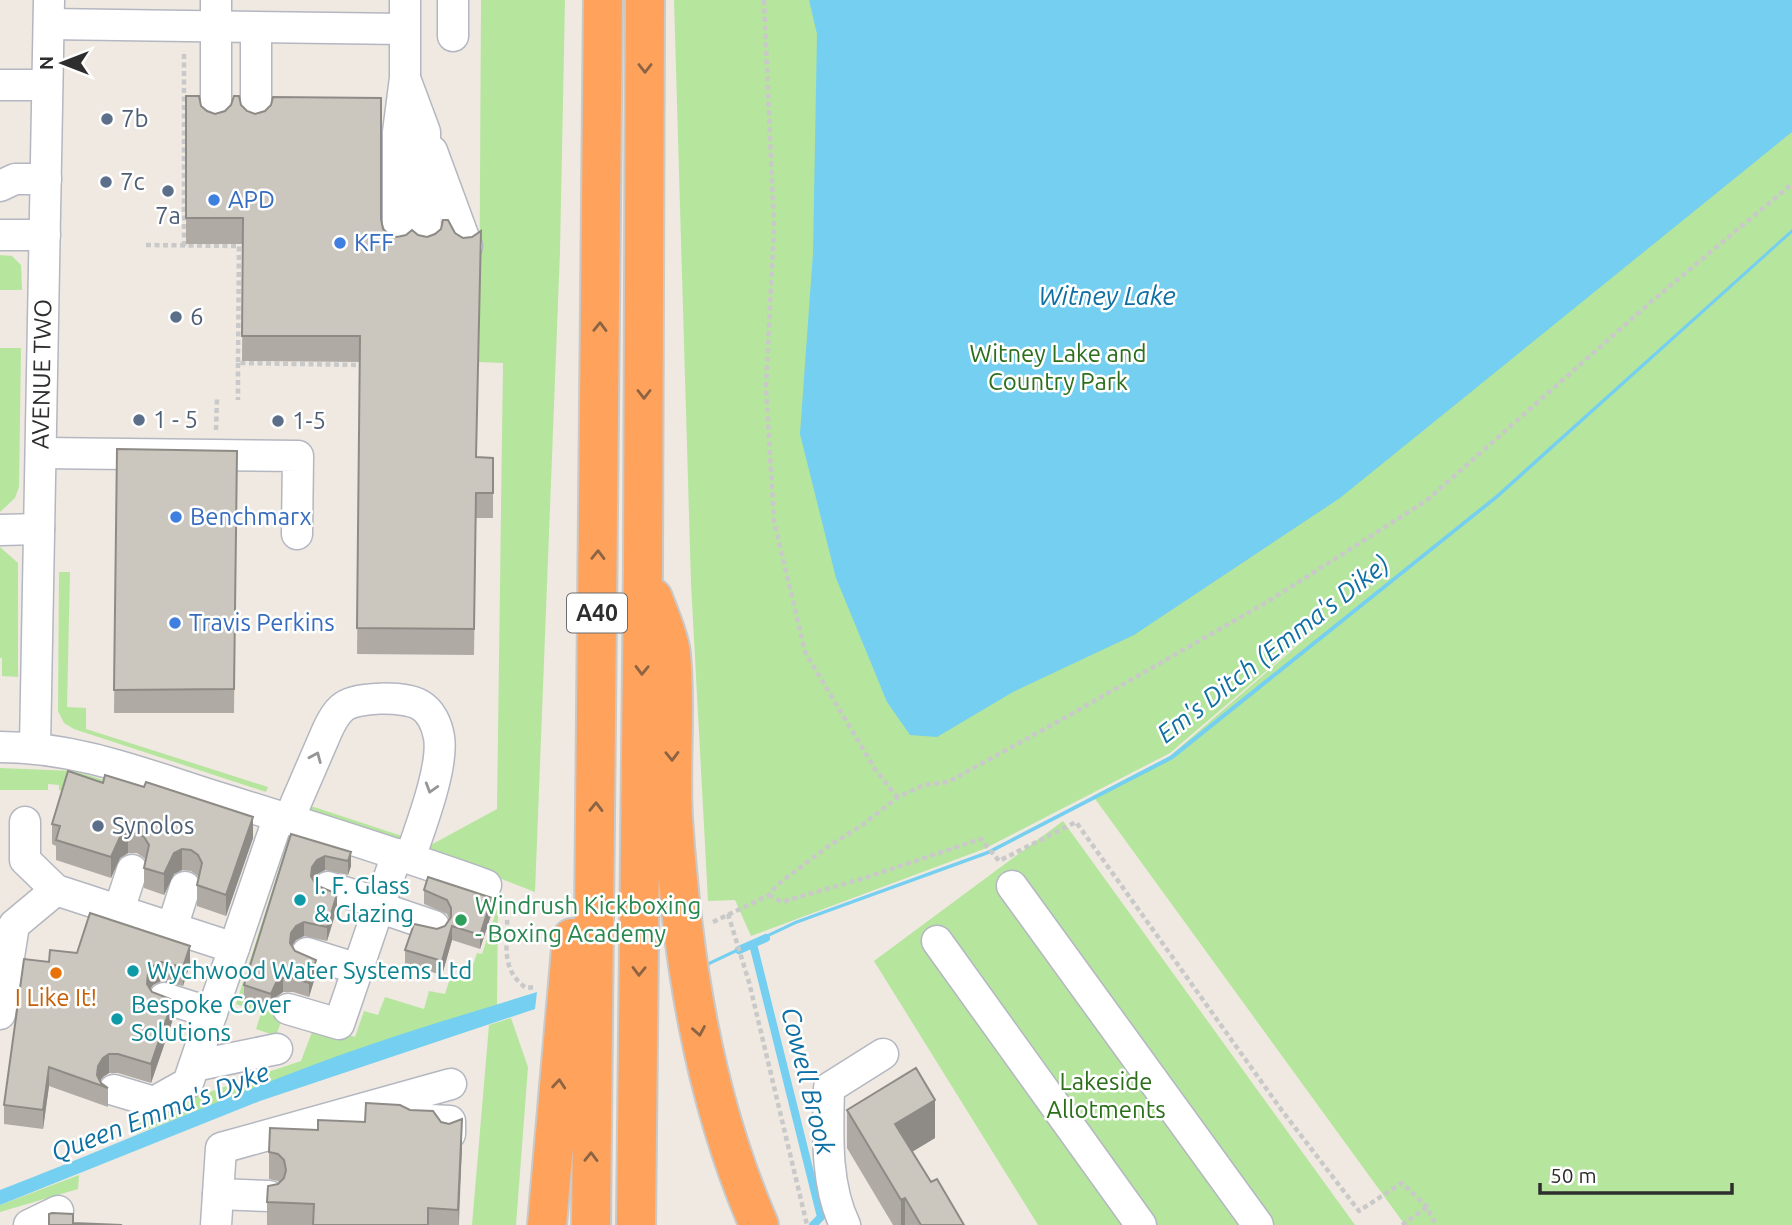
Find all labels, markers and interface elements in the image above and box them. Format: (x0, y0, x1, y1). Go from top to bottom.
north arrow (28, 28, 98, 98)
text: N (35, 56, 57, 70)
one-way arrow (637, 63, 653, 74)
place label: 7b (121, 105, 149, 132)
marker: 7b (99, 111, 115, 127)
place label: 7c (120, 168, 145, 195)
marker: 7c (98, 174, 114, 190)
marker: 7a (160, 183, 176, 199)
place label: APD (228, 186, 275, 213)
marker: APD (206, 192, 222, 208)
place label: 7a (155, 202, 181, 229)
place label: KFF (354, 229, 394, 256)
marker: KFF (332, 235, 348, 251)
water label: Witney Lake (1038, 281, 1176, 310)
street label: AVENUE TWO (27, 299, 56, 449)
place label: 6 (190, 303, 204, 330)
marker: 6 (168, 309, 184, 325)
one-way arrow (592, 322, 608, 332)
park label: Witney Lake and Country Park (969, 340, 1147, 395)
one-way arrow (636, 389, 652, 399)
place label: 1 - 5 (153, 406, 198, 433)
place label: 1-5 (292, 407, 326, 434)
marker: 1 - 5 (131, 412, 147, 428)
marker: 1-5 (270, 413, 286, 429)
place label: Benchmarx (190, 503, 312, 530)
marker: Benchmarx (168, 509, 184, 525)
one-way arrow (590, 549, 606, 560)
water label: Em's Ditch (Emma's Dike) (1151, 549, 1394, 748)
road number: A40 (567, 594, 627, 632)
place label: Travis Perkins (189, 609, 335, 636)
marker: Travis Perkins (167, 615, 183, 631)
one-way arrow (634, 665, 650, 676)
one-way arrow (308, 751, 322, 764)
one-way arrow (664, 751, 680, 762)
one-way arrow (425, 782, 440, 794)
one-way arrow (588, 801, 604, 812)
place label: Synolos (112, 812, 194, 839)
marker: Synolos (90, 818, 106, 834)
place label: I. F. Glass & Glazing (314, 872, 414, 927)
marker: I. F. Glass & Glazing (292, 892, 308, 908)
place label: Windrush Kickboxing - Boxing Academy (475, 892, 701, 947)
marker: Windrush Kickboxing - Boxing Academy (453, 912, 469, 928)
place label: Wychwood Water Systems Ltd (147, 957, 472, 984)
marker: Wychwood Water Systems Ltd (125, 963, 141, 979)
marker: I Like It! (48, 965, 64, 981)
one-way arrow (631, 966, 647, 977)
place label: I Like It! (15, 984, 97, 1011)
place label: Bespoke Cover Solutions (131, 991, 291, 1046)
water label: Cowell Brook (776, 1004, 841, 1158)
marker: Bespoke Cover Solutions (109, 1011, 125, 1027)
one-way arrow (691, 1025, 706, 1037)
water label: Queen Emma's Dyke (47, 1057, 273, 1167)
park label: Lakeside Allotments (1046, 1068, 1166, 1123)
one-way arrow (551, 1078, 566, 1089)
one-way arrow (584, 1151, 599, 1162)
scale bar (1540, 1152, 1732, 1196)
text: 50 m (1550, 1163, 1597, 1187)

